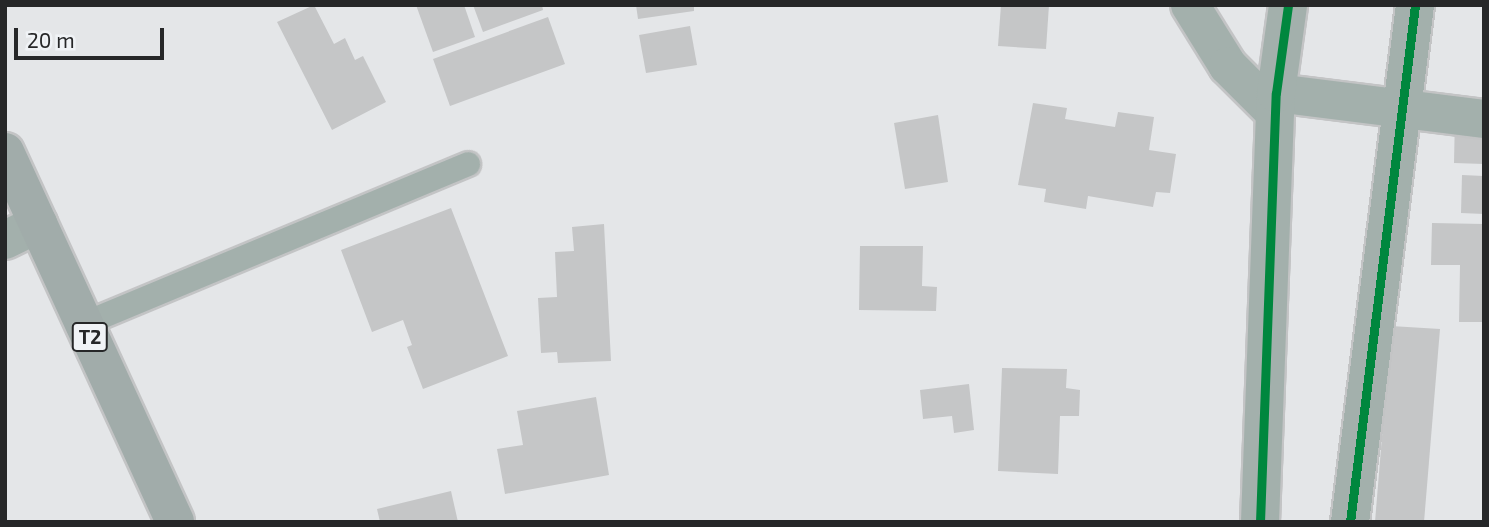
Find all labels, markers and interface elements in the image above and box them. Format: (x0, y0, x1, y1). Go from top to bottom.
scale bar (18, 14, 168, 58)
text: 20 m (27, 27, 75, 52)
road number: T2 (71, 322, 109, 352)

